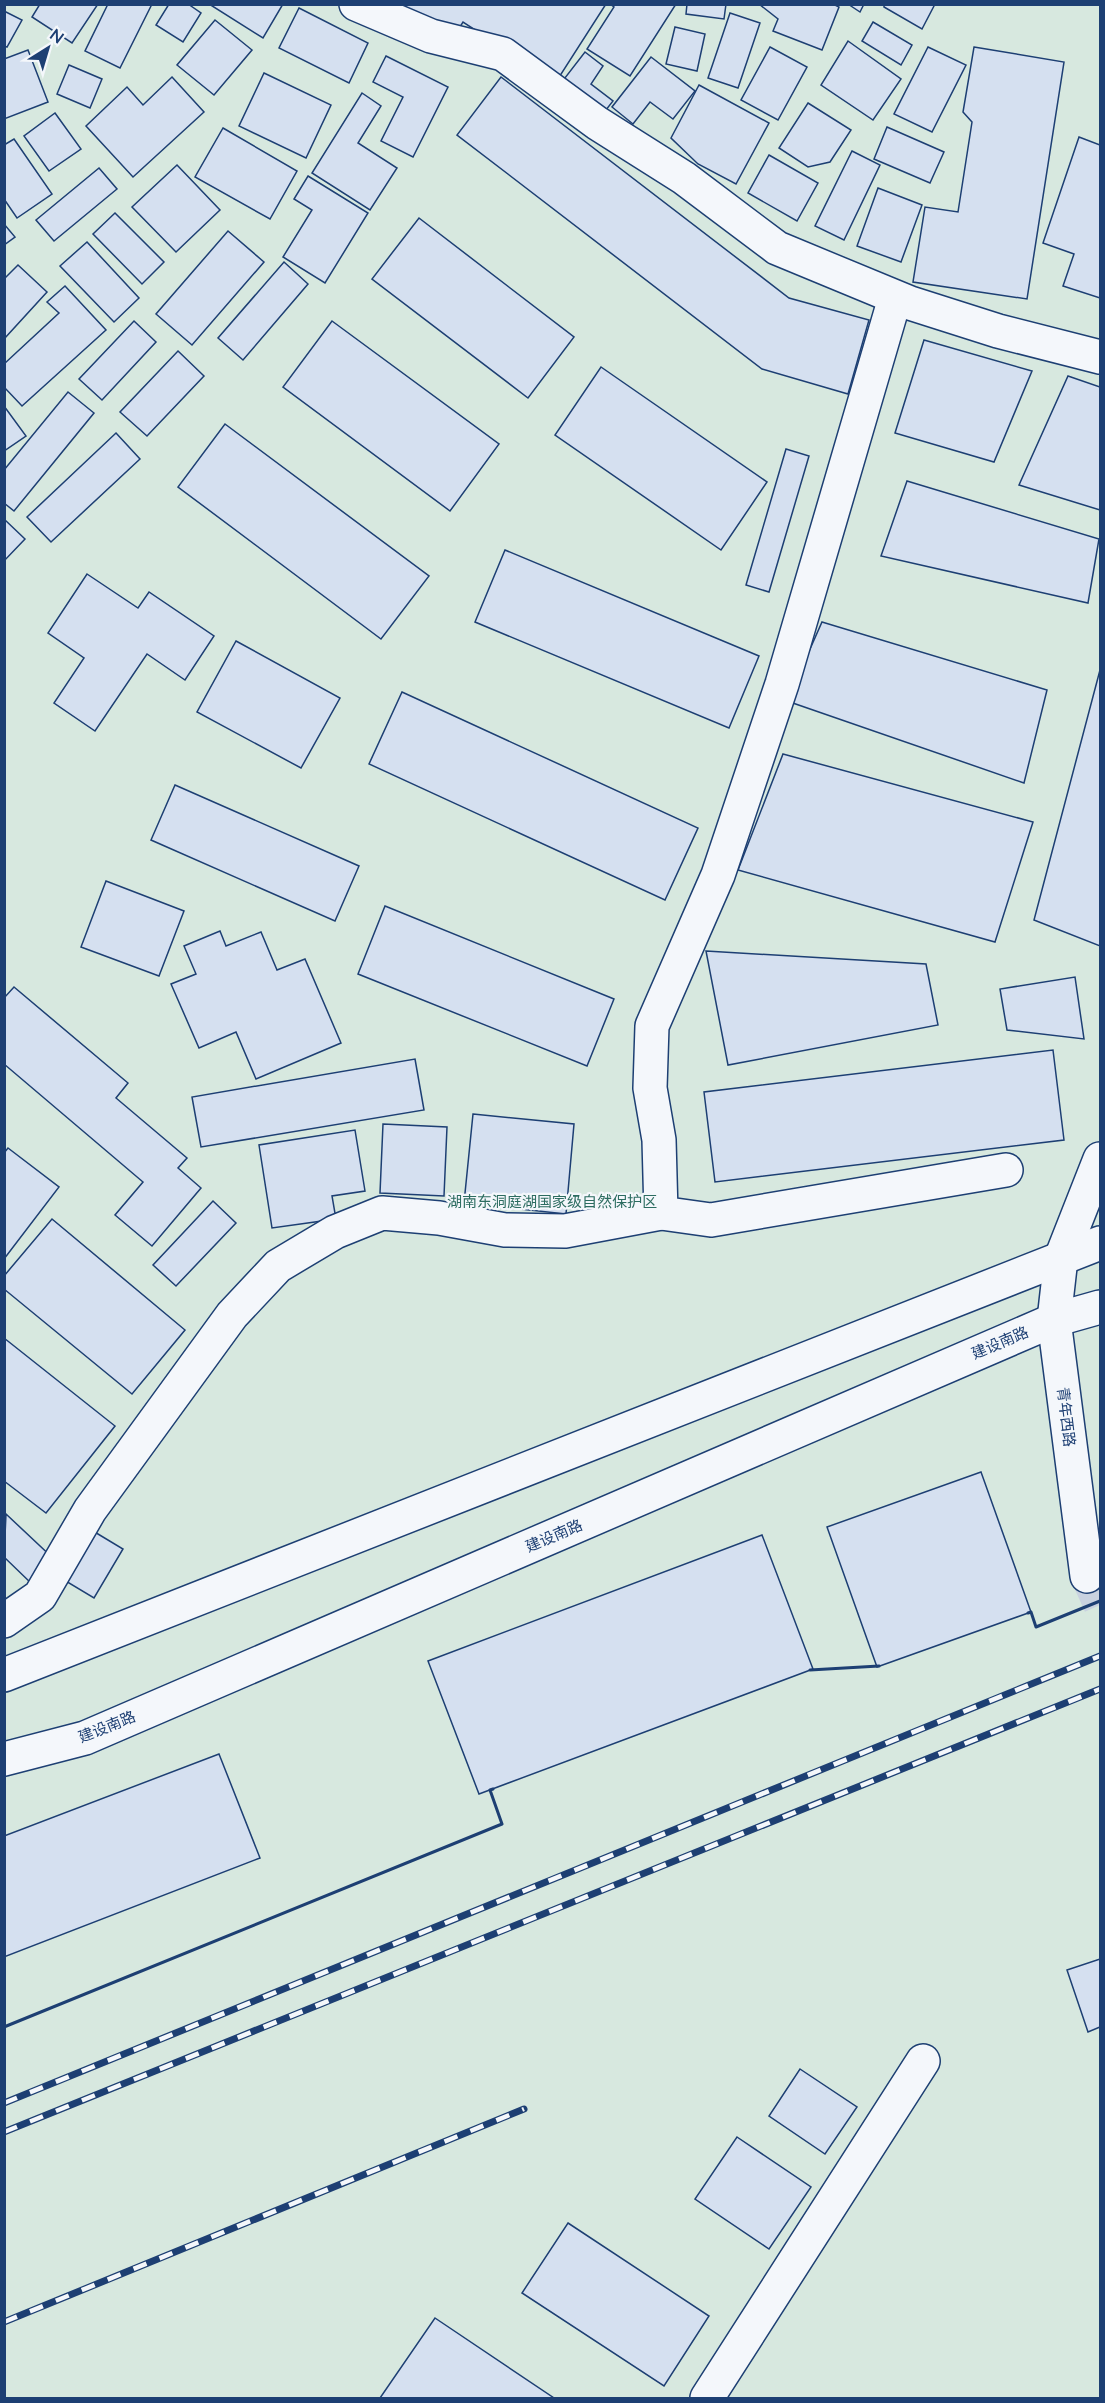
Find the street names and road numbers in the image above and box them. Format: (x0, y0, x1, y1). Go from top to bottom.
street label: 建设南路 (968, 1322, 1031, 1362)
street label: 青年西路 (1054, 1386, 1080, 1448)
street label: 建设南路 (522, 1515, 585, 1555)
street label: 建设南路 (75, 1706, 138, 1746)

